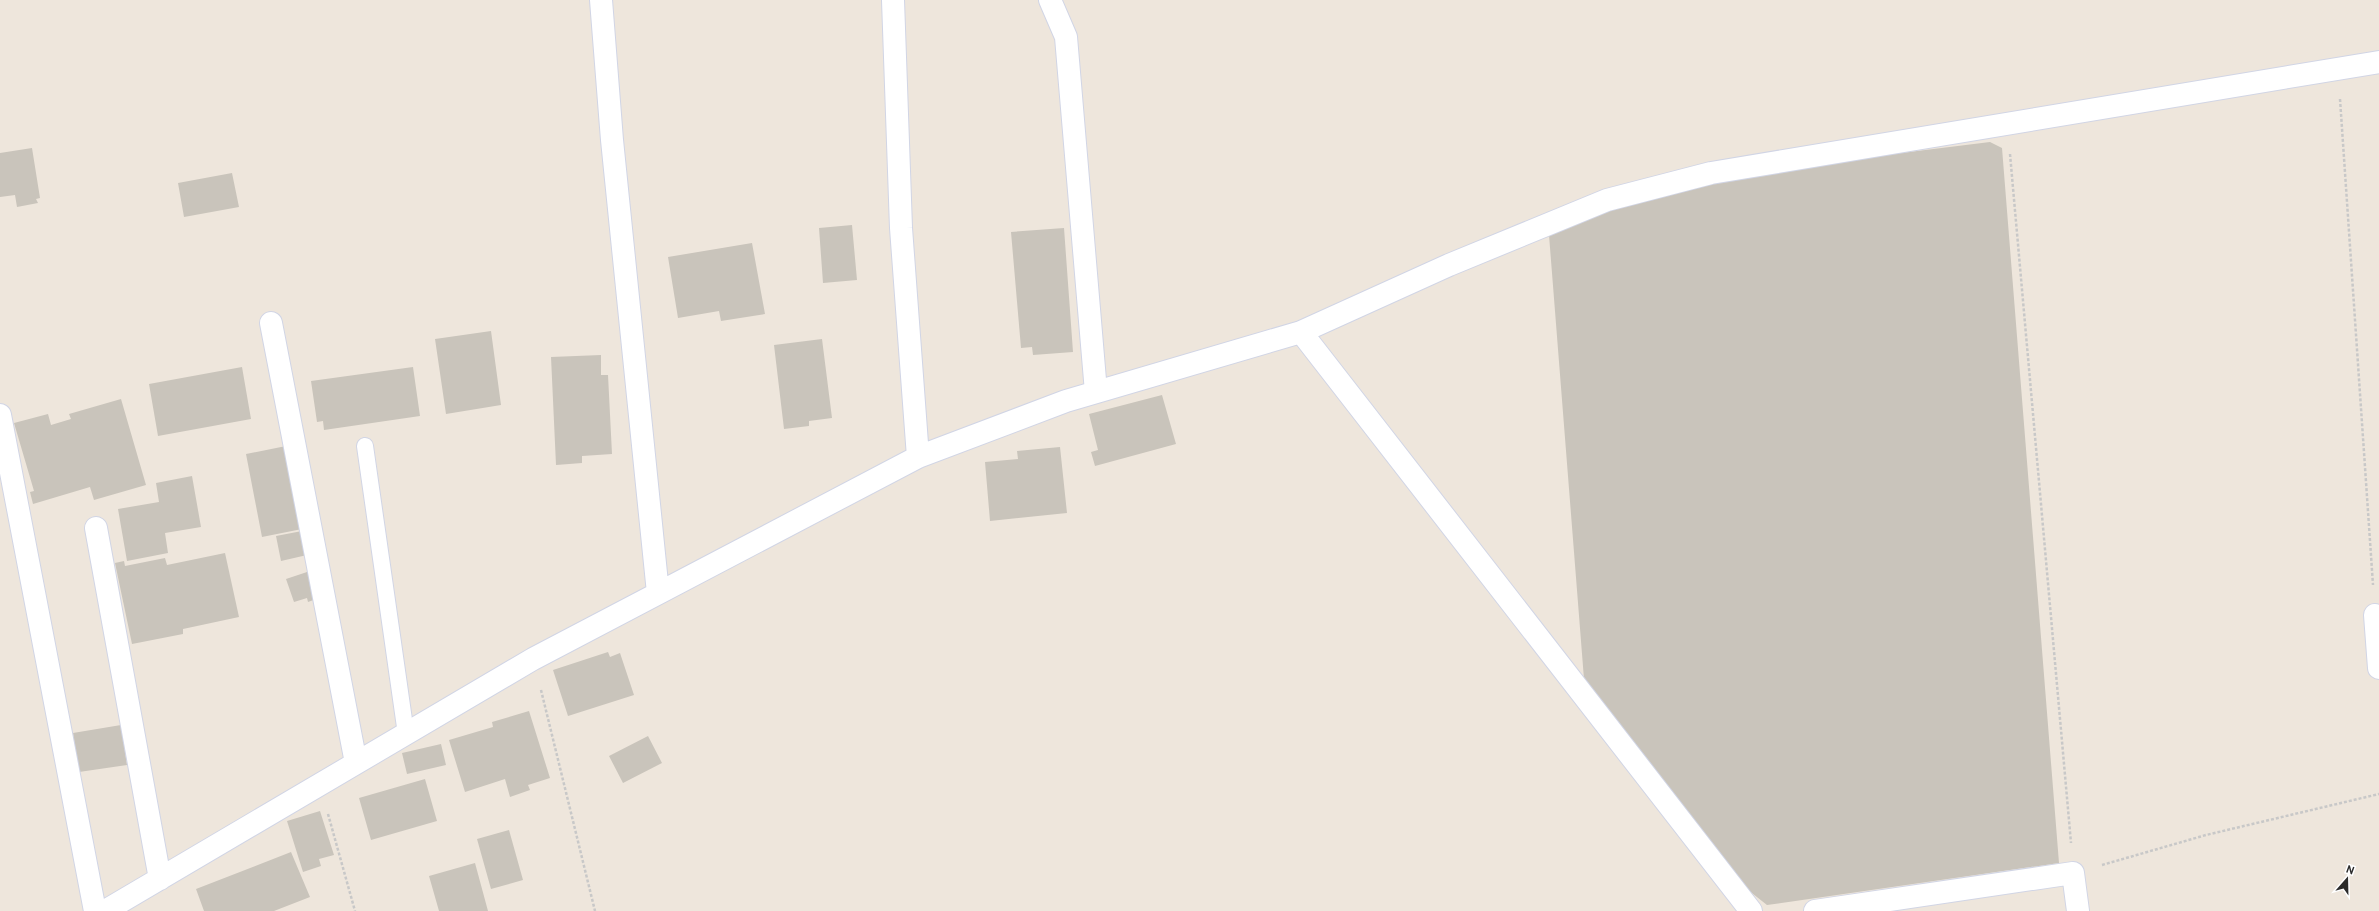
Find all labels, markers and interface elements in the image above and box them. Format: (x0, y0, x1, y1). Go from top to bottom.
north arrow (2327, 859, 2367, 899)
text: N (2344, 863, 2356, 878)

